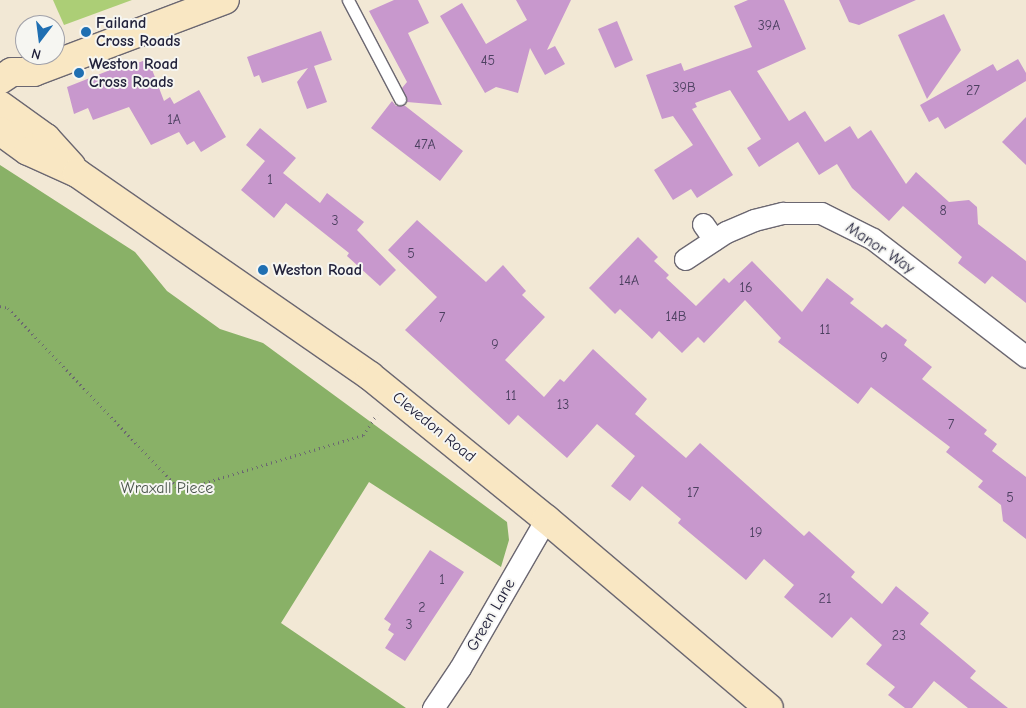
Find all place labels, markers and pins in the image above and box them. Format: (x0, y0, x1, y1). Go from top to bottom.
place label: Failand Cross Roads (96, 13, 180, 51)
marker: Failand Cross Roads (80, 26, 92, 38)
place label: Weston Road Cross Roads (89, 54, 178, 92)
marker: Weston Road Cross Roads (73, 67, 85, 79)
place label: Weston Road (273, 260, 362, 280)
marker: Weston Road (257, 264, 269, 276)

